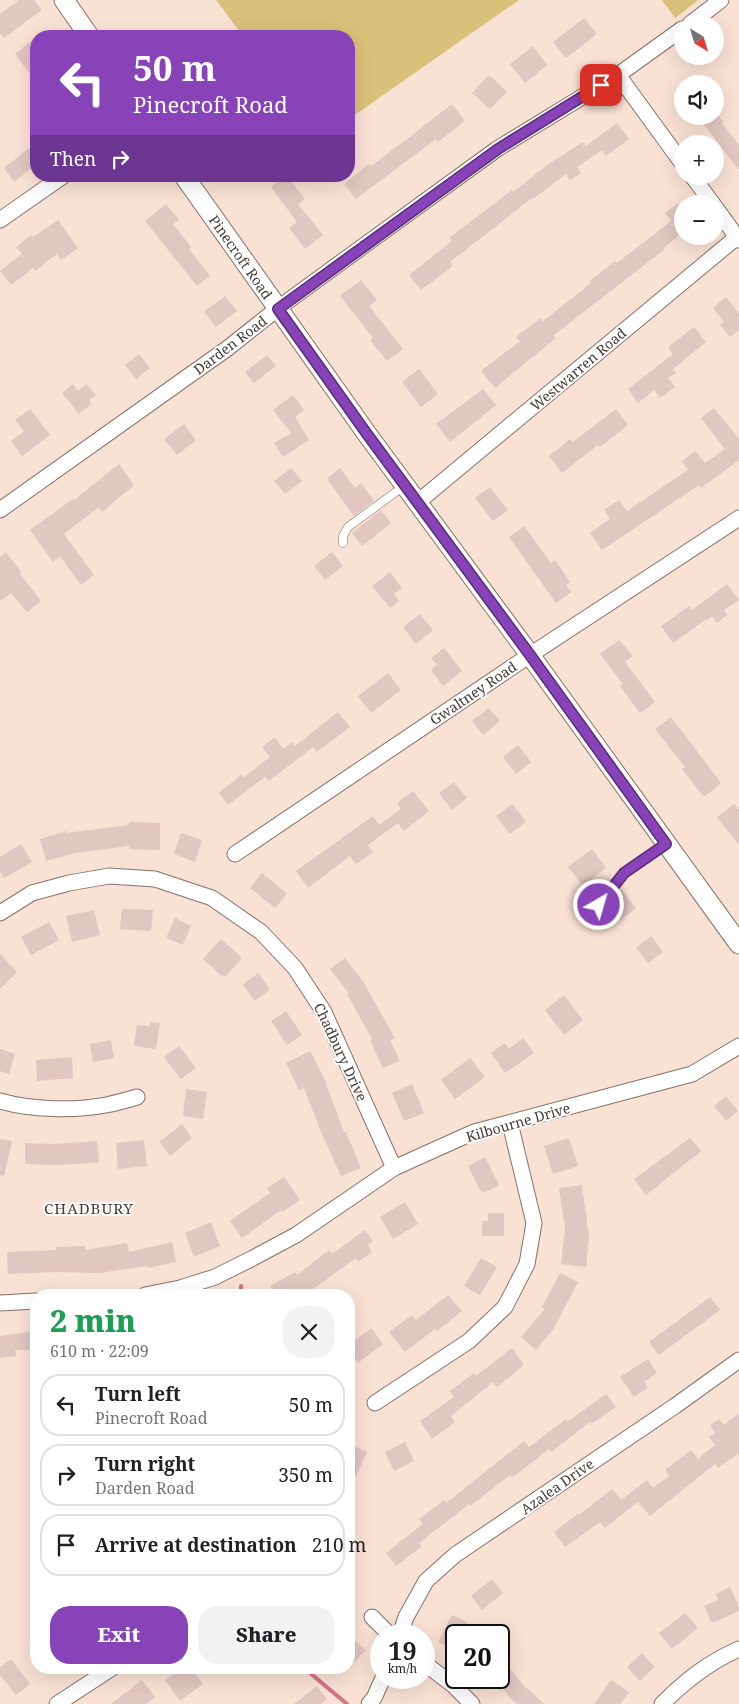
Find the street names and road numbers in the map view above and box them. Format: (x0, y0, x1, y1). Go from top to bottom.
street label: Pinecroft Road (205, 211, 277, 303)
street label: Darden Road (189, 311, 271, 379)
street label: Westwarren Road (526, 323, 630, 415)
street label: Gwaltney Road (426, 657, 521, 729)
street label: Chadbury Drive (310, 1000, 372, 1104)
street label: Kilbourne Drive (464, 1098, 572, 1146)
street label: Azalea Drive (517, 1454, 597, 1518)

